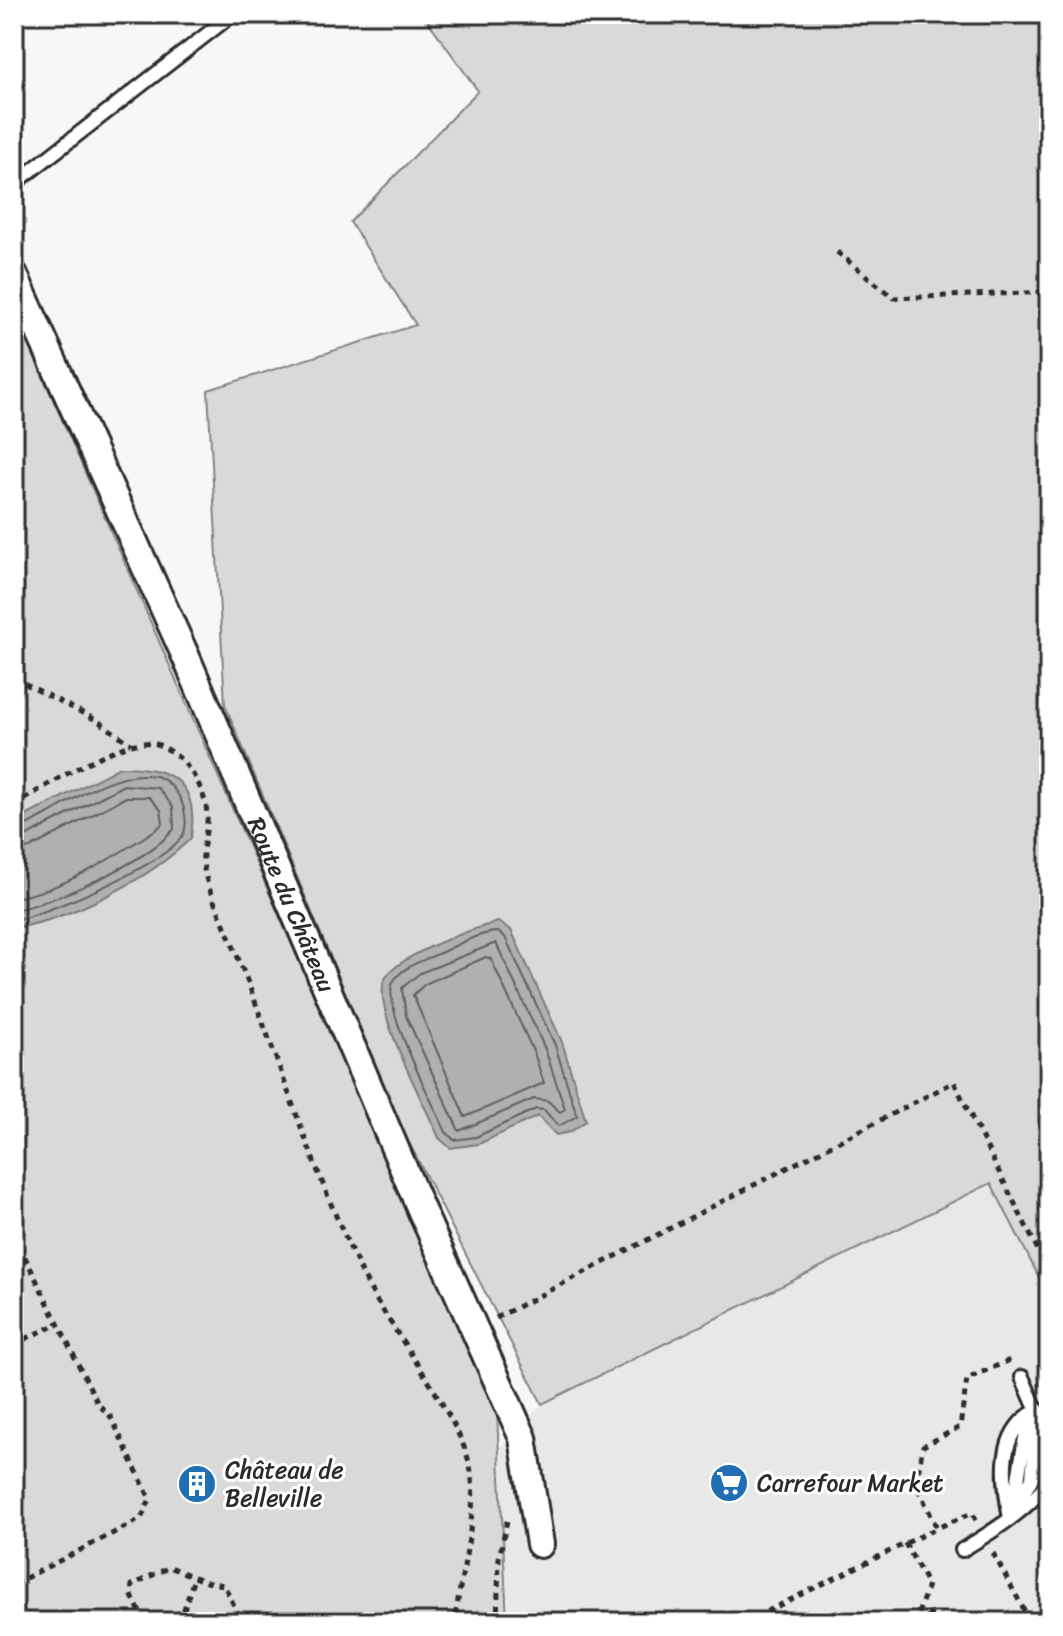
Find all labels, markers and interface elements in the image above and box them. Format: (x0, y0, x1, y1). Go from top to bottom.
street label: Route du Château (235, 810, 347, 999)
place label: Château de Belleville (225, 1449, 344, 1519)
supermarket icon: Carrefour Market (708, 1462, 750, 1504)
place label: Carrefour Market (757, 1462, 944, 1504)
building icon: Château de Belleville (176, 1463, 218, 1505)

